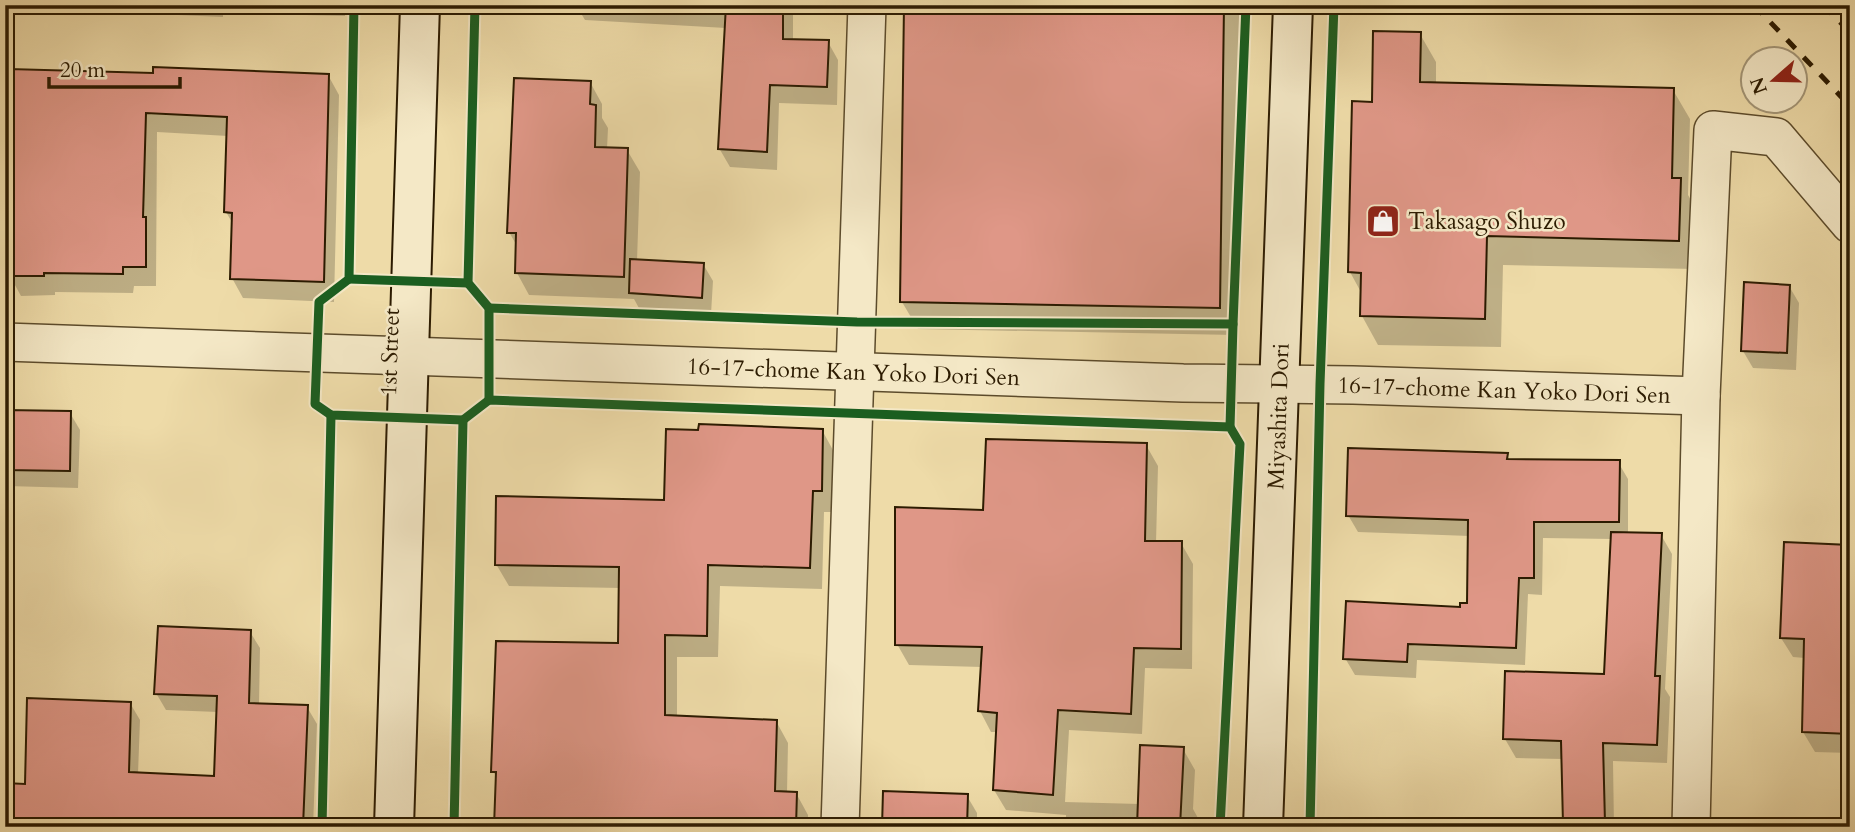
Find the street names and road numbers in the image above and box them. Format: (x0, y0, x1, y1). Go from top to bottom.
street label: 1st Street (373, 307, 407, 397)
street label: Miyashita Dori (1260, 343, 1296, 490)
street label: 16-17-chome Kan Yoko Dori Sen (686, 350, 1021, 393)
street label: 16-17-chome Kan Yoko Dori Sen (1337, 369, 1671, 411)

